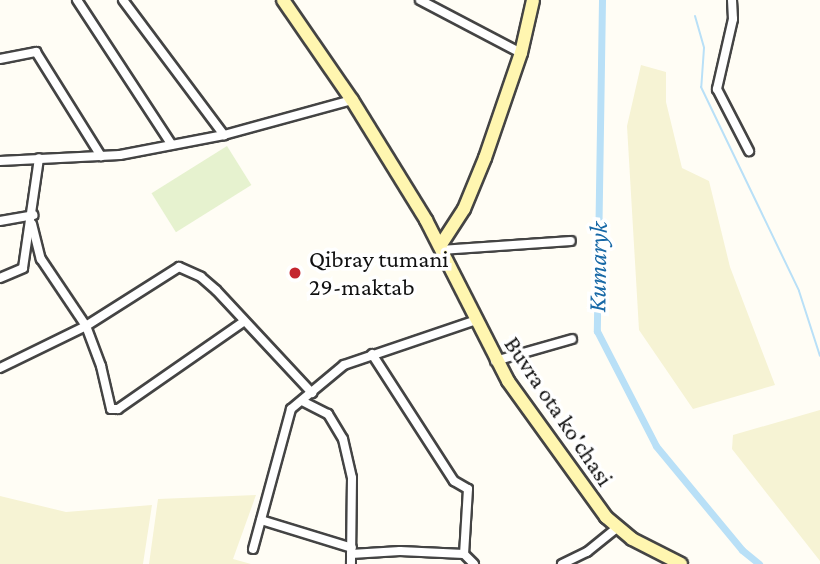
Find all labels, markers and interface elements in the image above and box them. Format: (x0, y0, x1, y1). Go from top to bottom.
water label: Kumaryk (582, 221, 614, 313)
place label: Qibray tumani 29-maktab (309, 245, 449, 301)
marker: Qibray tumani 29-maktab (287, 265, 303, 281)
street label: Buvra ota ko'chasi (498, 331, 620, 491)

